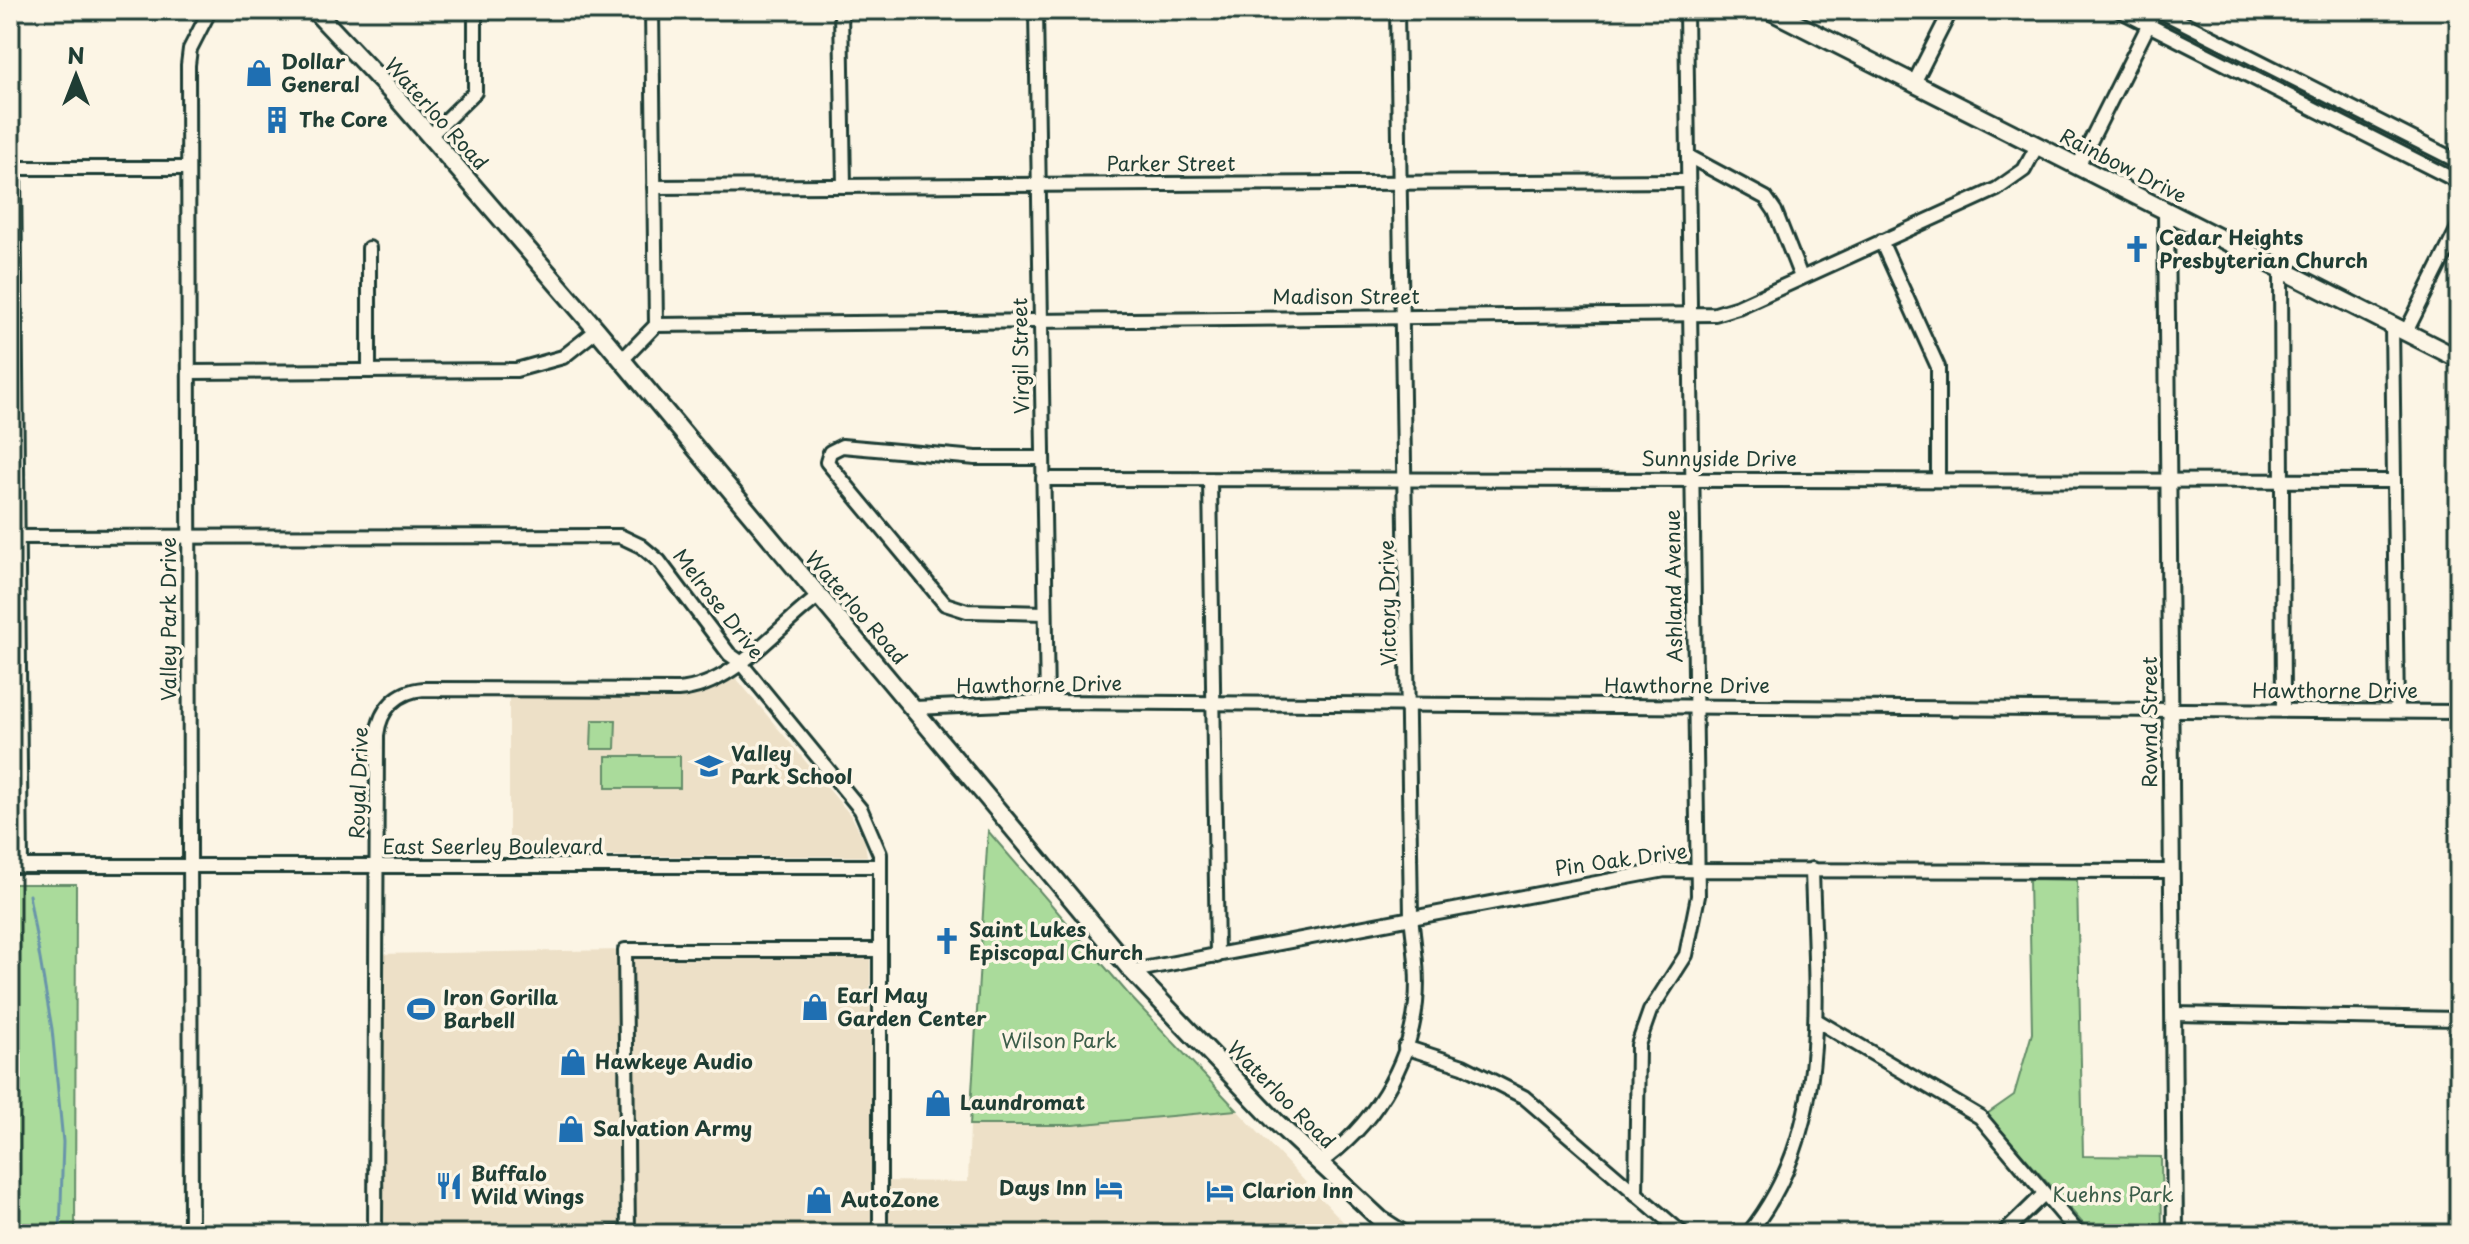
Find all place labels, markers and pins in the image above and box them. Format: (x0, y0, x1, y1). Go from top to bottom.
place label: Dollar General (281, 46, 360, 99)
shop icon: Dollar General (244, 58, 274, 88)
place label: The Core (299, 104, 388, 134)
building icon: The Core (262, 105, 292, 135)
place label: Cedar Heights Presbyterian Church (2159, 222, 2368, 275)
church icon: Cedar Heights Presbyterian Church (2122, 234, 2152, 264)
place label: Valley Park School (731, 738, 852, 791)
school or university icon: Valley Park School (694, 751, 724, 781)
place label: Saint Lukes Episcopal Church (969, 914, 1143, 967)
church icon: Saint Lukes Episcopal Church (932, 926, 962, 956)
place label: Earl May Garden Center (837, 980, 987, 1033)
place label: Iron Gorilla Barbell (443, 982, 559, 1035)
shop icon: Earl May Garden Center (800, 992, 830, 1022)
sports icon: Iron Gorilla Barbell (406, 994, 436, 1024)
place label: Hawkeye Audio (595, 1046, 753, 1076)
shop icon: Hawkeye Audio (558, 1047, 588, 1077)
place label: Laundromat (960, 1087, 1085, 1117)
shop icon: Laundromat (923, 1088, 953, 1118)
place label: Salvation Army (593, 1113, 752, 1143)
shop icon: Salvation Army (556, 1114, 586, 1144)
place label: Buffalo Wild Wings (471, 1158, 584, 1211)
restaurant icon: Buffalo Wild Wings (434, 1171, 464, 1201)
place label: Days Inn (999, 1172, 1087, 1202)
hotel icon: Days Inn (1094, 1173, 1124, 1203)
place label: Clarion Inn (1242, 1175, 1353, 1205)
hotel icon: Clarion Inn (1205, 1176, 1235, 1206)
place label: AutoZone (841, 1184, 939, 1214)
shop icon: AutoZone (804, 1185, 834, 1215)

